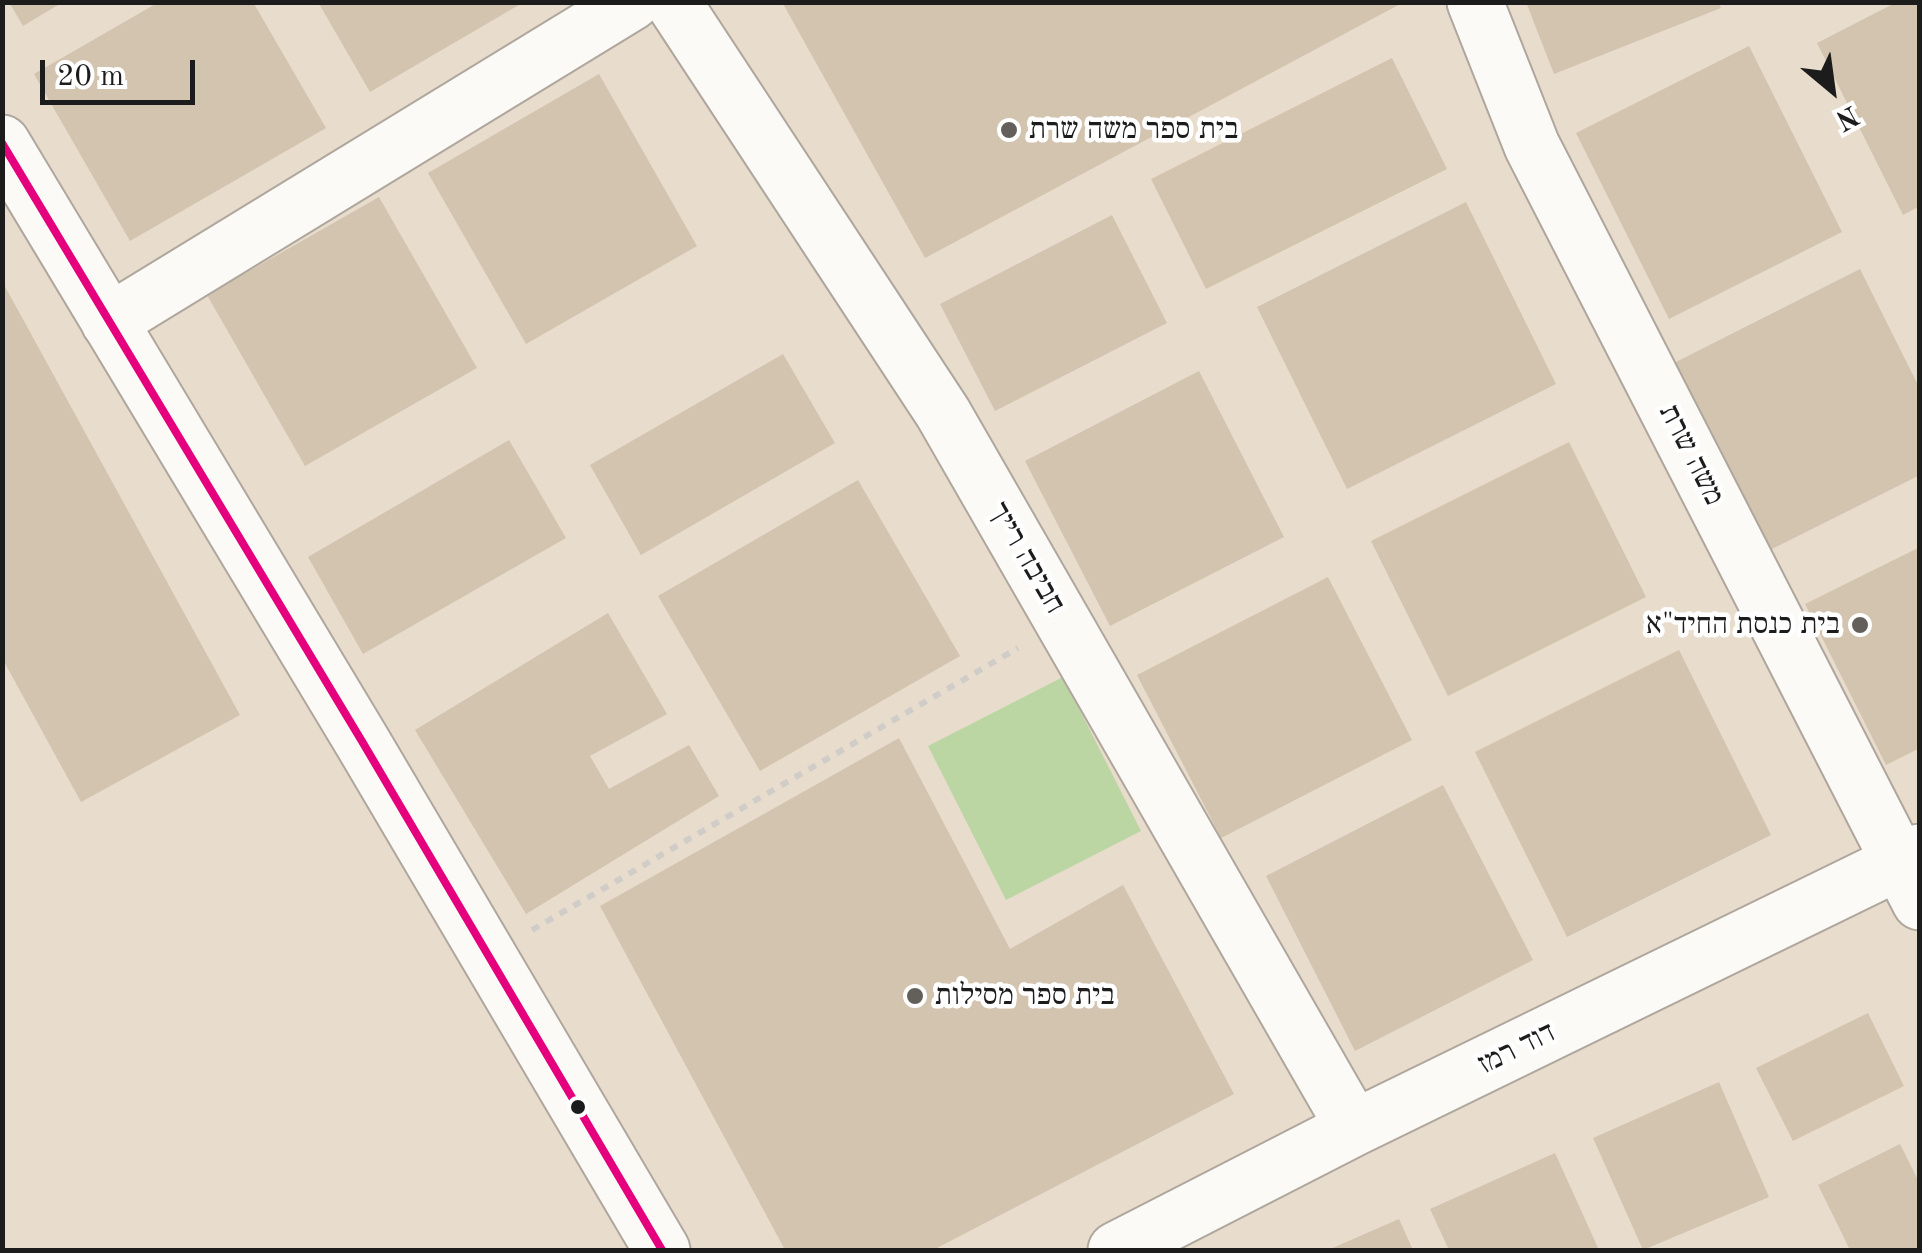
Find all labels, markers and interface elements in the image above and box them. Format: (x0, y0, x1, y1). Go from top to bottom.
scale bar (45, 40, 200, 102)
north arrow (1782, 40, 1882, 140)
text: 20 m (57, 62, 124, 92)
text: N (1830, 99, 1863, 134)
place label: בית ספר משה שרת (1029, 112, 1238, 148)
marker: בית ספר משה שרת (998, 119, 1020, 141)
street label: משה שרת (1650, 399, 1732, 511)
street label: חביבה רייך (980, 496, 1072, 620)
place label: בית כנסת החיד"א (1646, 607, 1840, 643)
marker: בית כנסת החיד"א (1849, 614, 1871, 636)
place label: בית ספר מסילות (935, 978, 1115, 1014)
marker: בית ספר מסילות (904, 985, 926, 1007)
street label: דוד רמז (1472, 1015, 1562, 1083)
unlabelled marker (568, 1097, 588, 1117)

